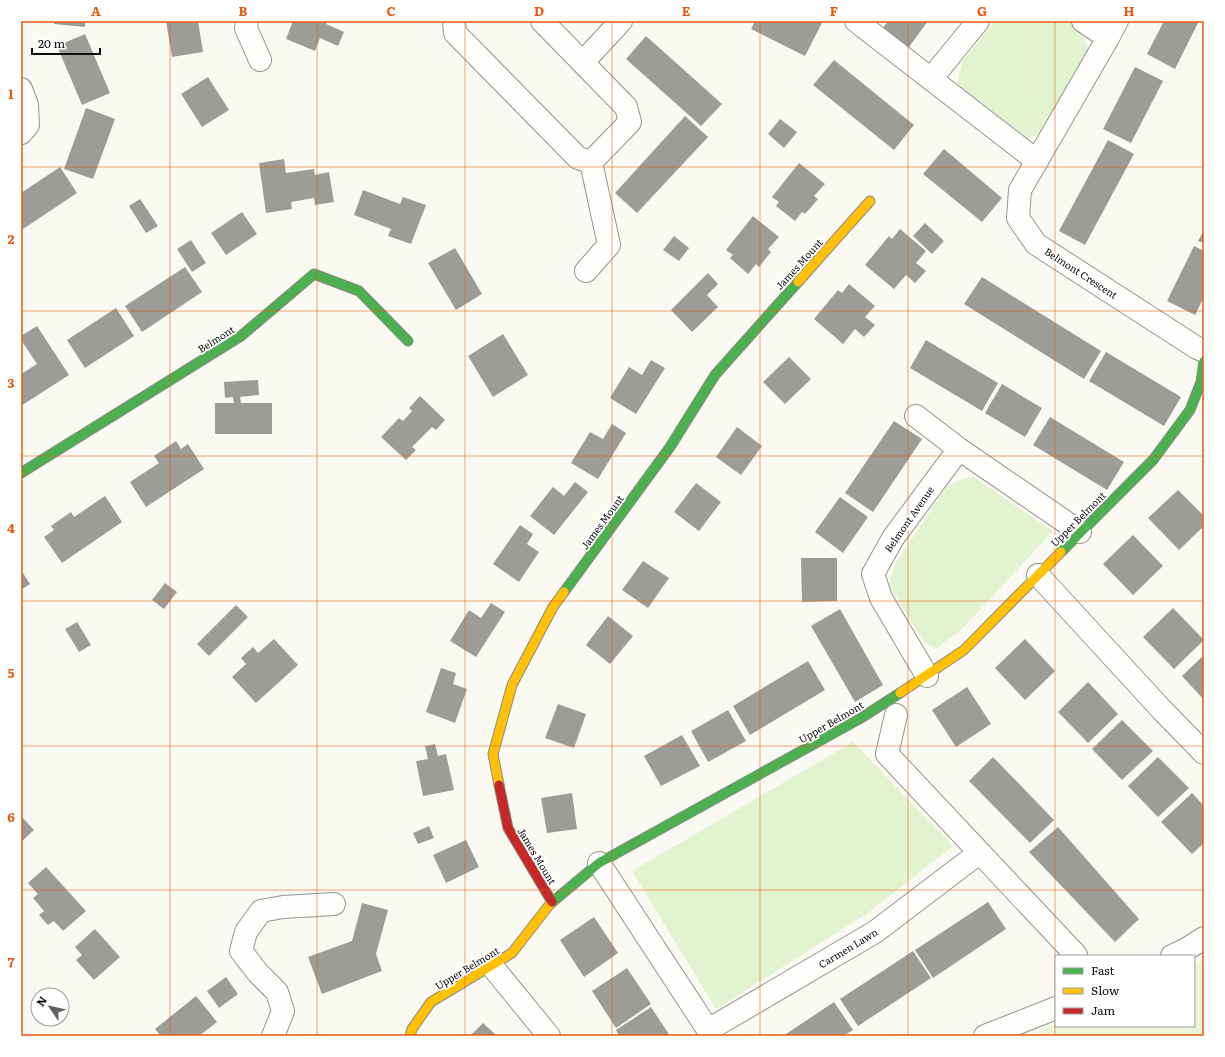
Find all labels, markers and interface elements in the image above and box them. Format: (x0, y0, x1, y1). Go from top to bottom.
text: A (91, 1, 101, 20)
text: B (239, 1, 248, 20)
text: C (386, 1, 396, 20)
text: D (534, 1, 544, 20)
text: E (682, 1, 691, 20)
text: F (830, 1, 838, 20)
text: G (977, 1, 987, 20)
text: H (1124, 1, 1135, 20)
scale bar (32, 30, 100, 56)
text: 20 m (38, 34, 65, 52)
text: 1 (8, 84, 14, 103)
text: 2 (8, 229, 15, 248)
street label: James Mount (772, 235, 826, 292)
street label: Belmont Crescent (1042, 243, 1121, 302)
street label: Belmont (195, 321, 237, 356)
text: 3 (7, 373, 15, 392)
street label: Belmont Avenue (880, 483, 937, 555)
street label: Upper Belmont (1047, 488, 1109, 550)
street label: James Mount (577, 491, 626, 552)
text: 4 (7, 518, 15, 537)
text: 5 (7, 663, 15, 682)
street label: Upper Belmont (796, 697, 866, 746)
text: 6 (7, 807, 15, 826)
street label: James Mount (515, 824, 560, 887)
street label: Carmen Lawn (815, 924, 881, 971)
street label: Upper Belmont (432, 942, 502, 993)
text: 7 (7, 952, 15, 971)
legend (1055, 955, 1195, 1027)
text: Fast (1091, 961, 1115, 979)
text: Slow (1091, 981, 1120, 999)
north arrow (30, 987, 70, 1027)
text: N (32, 993, 50, 1009)
text: Jam (1091, 1001, 1116, 1019)

